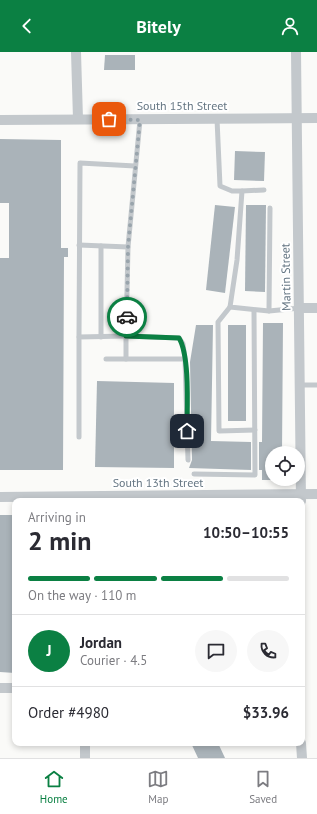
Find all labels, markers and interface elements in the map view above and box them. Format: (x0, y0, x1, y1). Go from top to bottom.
icon: back (16, 15, 38, 37)
text: Bitely (136, 15, 181, 38)
icon: person (279, 15, 301, 37)
street label: South 15th Street (137, 98, 227, 113)
pin (92, 102, 126, 136)
icon: bag (98, 108, 120, 130)
street label: Martin Street (277, 243, 294, 311)
courier (107, 297, 147, 337)
icon: car (116, 306, 138, 328)
pin (170, 414, 204, 448)
icon: home (176, 420, 198, 442)
map controls (265, 446, 305, 486)
button: locate (265, 446, 305, 486)
street label: South 13th Street (113, 475, 203, 490)
text: Arriving in (28, 509, 86, 526)
text: 10:50–10:55 (203, 523, 289, 542)
text: 2 min (28, 524, 91, 557)
text: On the way · 110 m (28, 587, 136, 604)
button: chat (195, 630, 237, 672)
button: phone (247, 630, 289, 672)
text: Jordan (80, 633, 122, 652)
text: J (46, 641, 52, 660)
text: Courier · 4.5 (80, 652, 147, 669)
text: Order #4980 (28, 703, 109, 722)
text: $33.96 (243, 703, 289, 722)
tab: Home (40, 768, 68, 806)
tab: Map (147, 768, 169, 806)
tab: Saved (249, 768, 277, 806)

